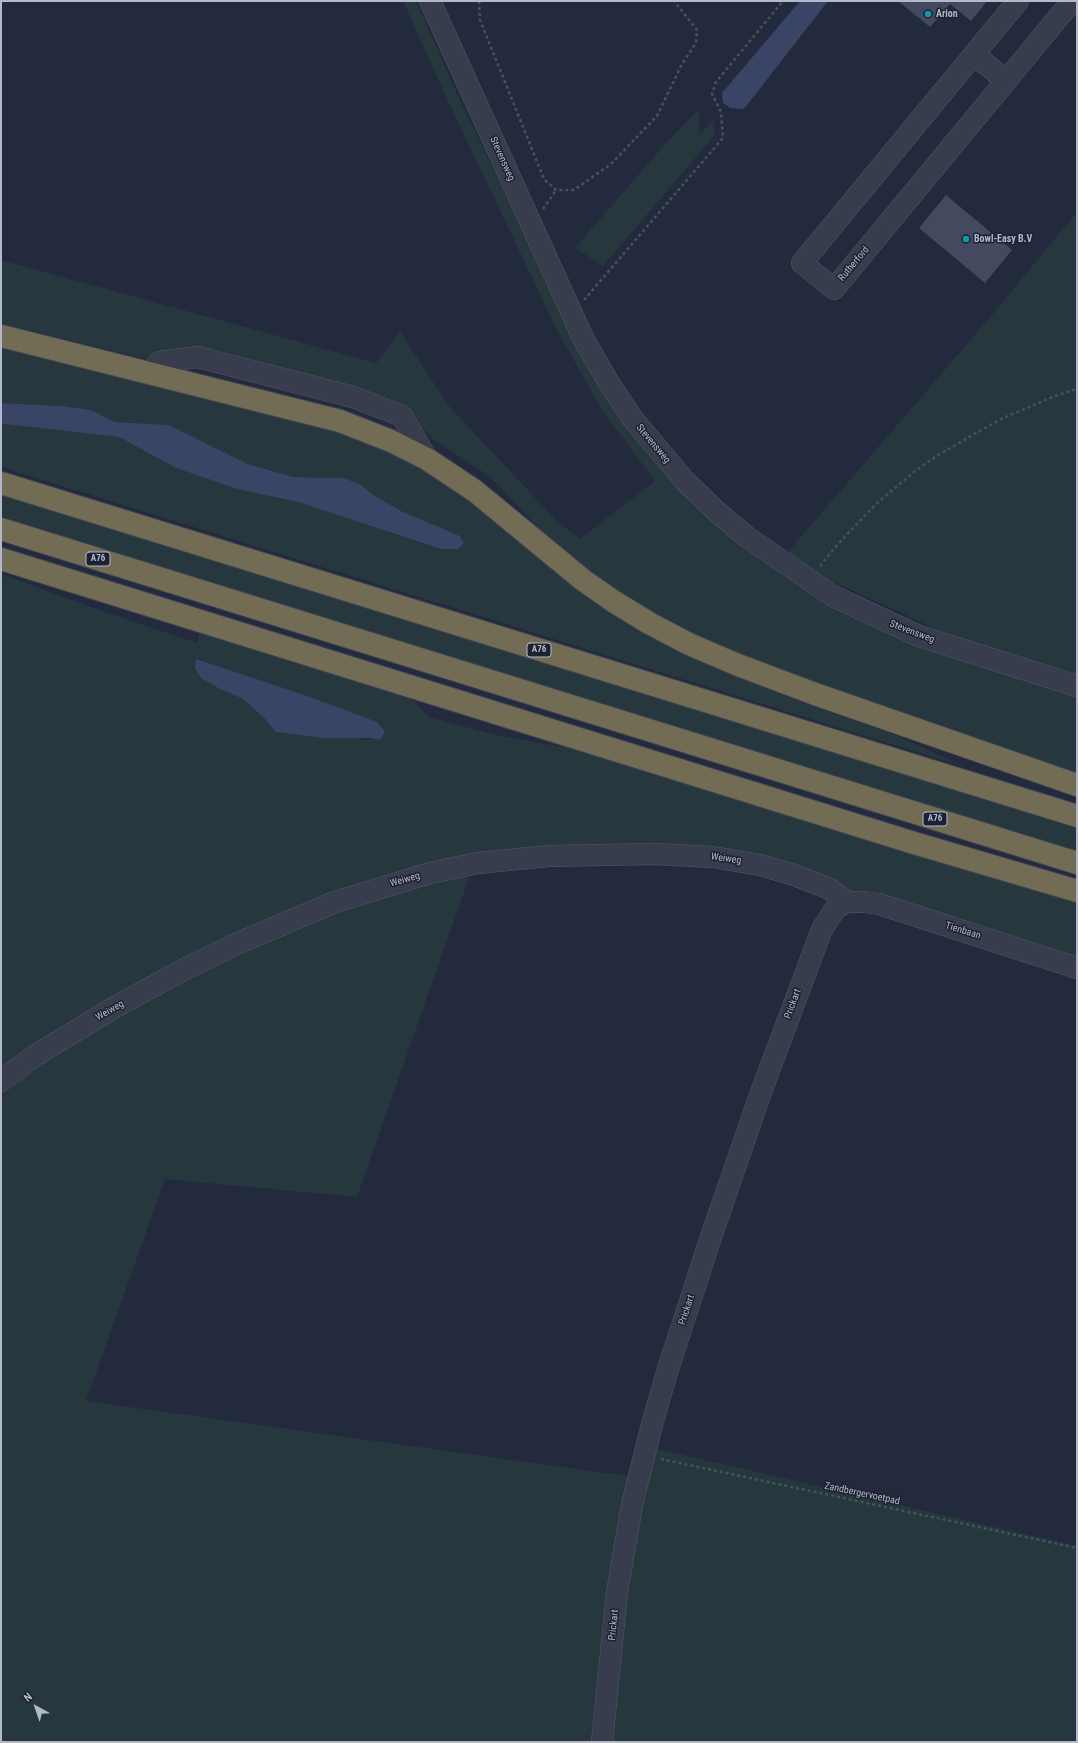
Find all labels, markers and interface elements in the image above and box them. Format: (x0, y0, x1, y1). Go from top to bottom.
place label: Arion (936, 8, 958, 20)
marker: Arion (923, 9, 933, 19)
street label: Stevensweg (487, 135, 517, 183)
place label: Bowl-Easy B.V (974, 233, 1032, 245)
marker: Bowl-Easy B.V (961, 234, 971, 244)
street label: Rutherford (836, 244, 872, 284)
street label: Stevensweg (633, 422, 673, 466)
road number: A76 (86, 552, 110, 566)
street label: Stevensweg (888, 618, 936, 646)
road number: A76 (527, 643, 551, 657)
road number: A76 (923, 812, 947, 826)
street label: Weiweg (710, 851, 742, 867)
street label: Weiweg (389, 870, 421, 890)
street label: Tienbaan (944, 920, 982, 942)
street label: Prickart (782, 987, 804, 1021)
street label: Weiweg (94, 998, 126, 1024)
street label: Prickart (676, 1293, 698, 1327)
street label: Zandbergervoetpad (823, 1480, 901, 1508)
street label: Prickart (606, 1609, 622, 1641)
north arrow (16, 1687, 56, 1727)
text: N (21, 1690, 35, 1705)

